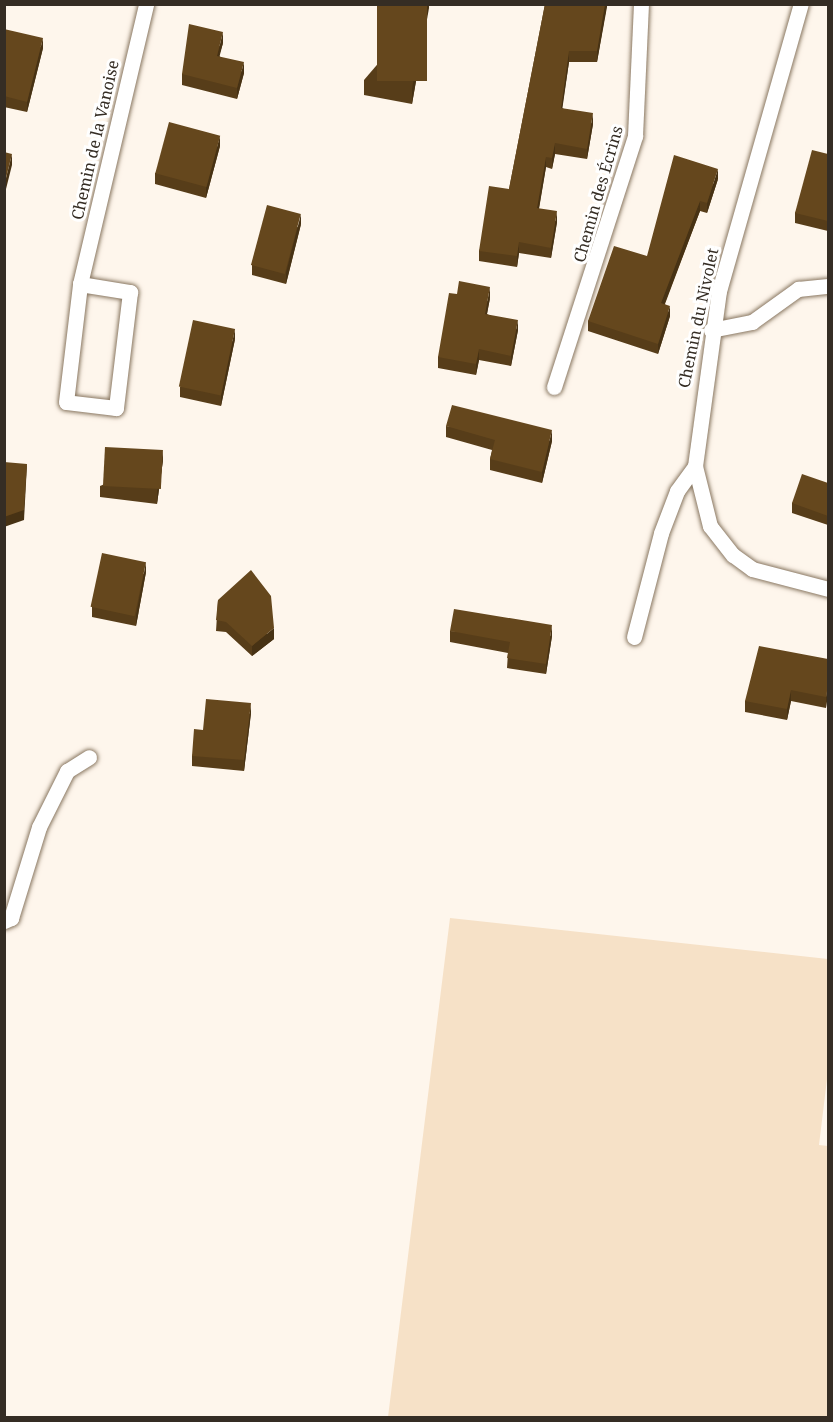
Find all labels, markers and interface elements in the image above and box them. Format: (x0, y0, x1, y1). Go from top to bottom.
street label: Chemin de la Vanoise (67, 58, 123, 222)
street label: Chemin des Écrins (569, 124, 627, 264)
street label: Chemin du Nivolet (674, 246, 722, 390)

